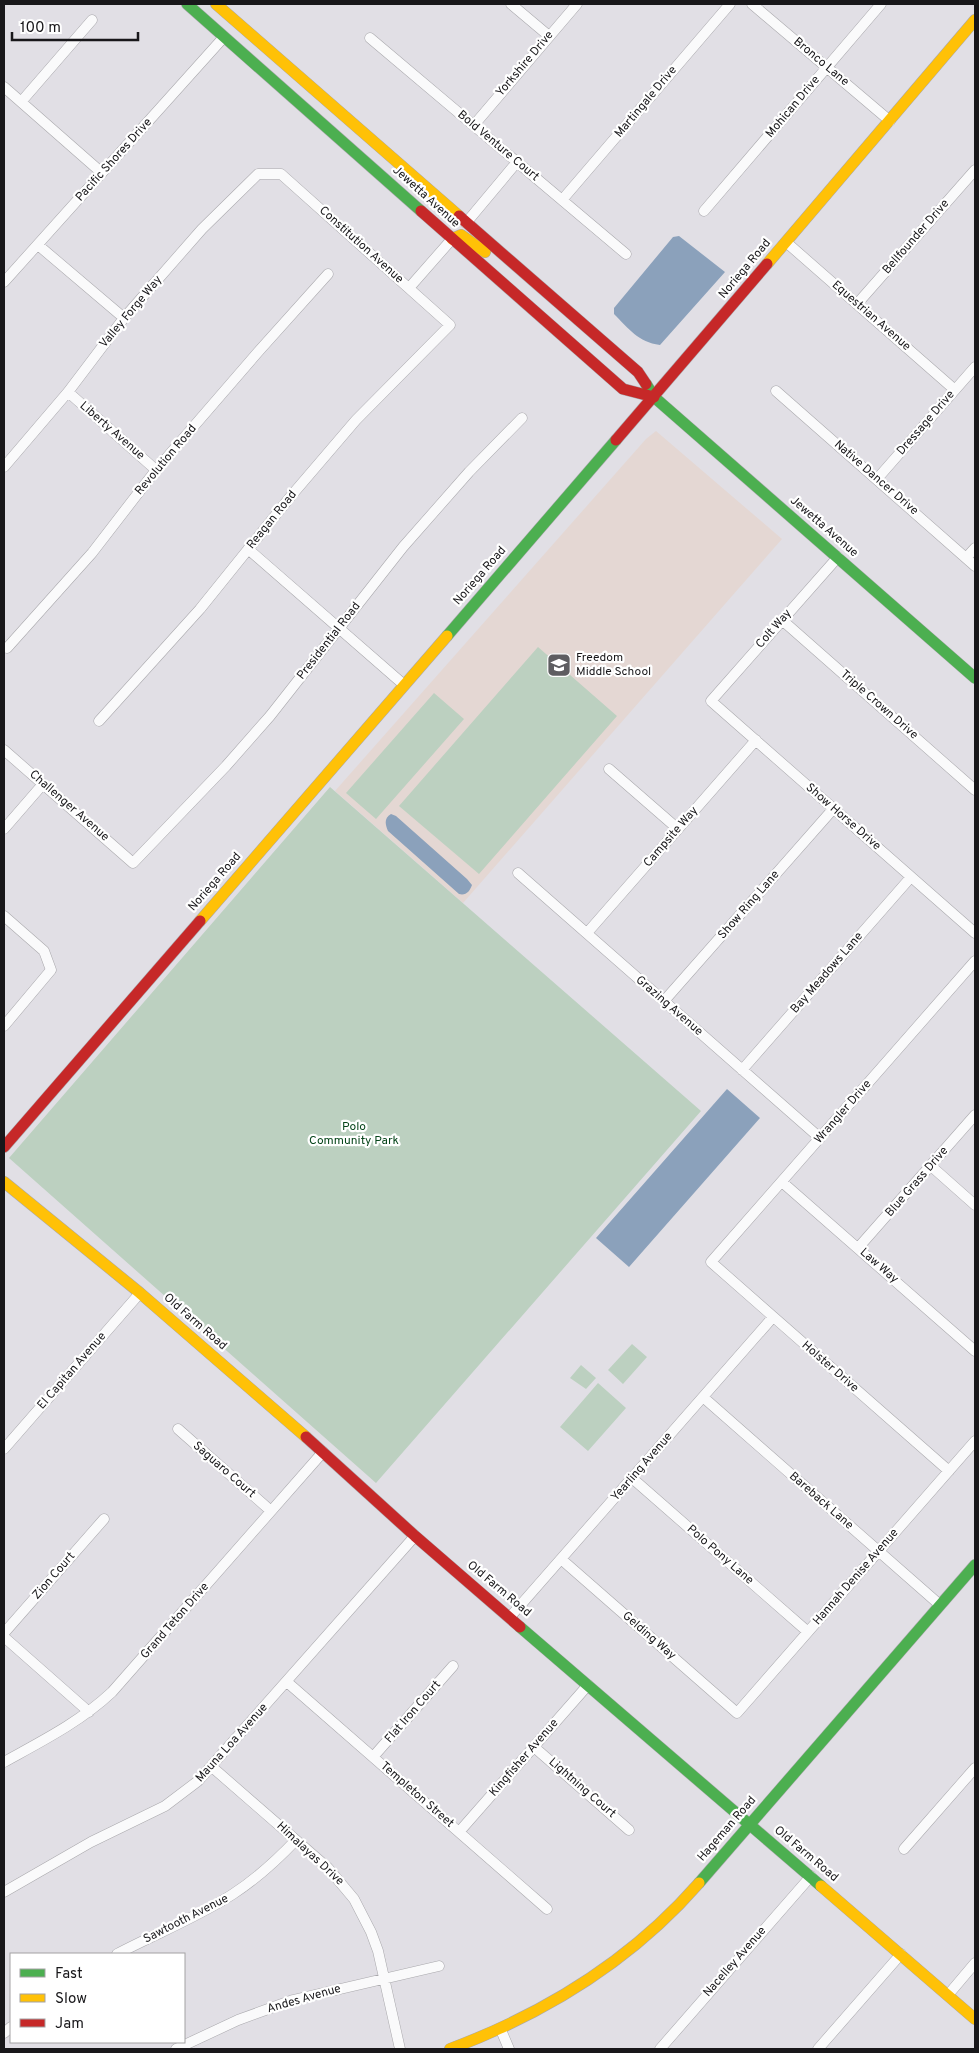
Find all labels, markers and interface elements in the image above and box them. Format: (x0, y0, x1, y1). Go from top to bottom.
scale bar (12, 10, 139, 42)
text: 100 m (20, 19, 61, 38)
street label: Yorkshire Drive (493, 28, 557, 100)
street label: Bronco Lane (790, 34, 852, 90)
street label: Martingale Drive (611, 63, 681, 141)
street label: Mohican Drive (762, 73, 824, 141)
street label: Bold Venture Court (454, 107, 542, 185)
street label: Pacific Shores Drive (72, 115, 156, 205)
street label: Jewetta Avenue (389, 163, 463, 231)
street label: Bellfounder Drive (879, 196, 953, 278)
street label: Constitution Avenue (315, 203, 407, 287)
street label: Noriega Road (715, 236, 775, 302)
street label: Valley Forge Way (96, 272, 166, 352)
street label: Equestrian Avenue (828, 277, 914, 355)
street label: Dressage Drive (893, 387, 959, 459)
street label: Liberty Avenue (76, 398, 148, 464)
street label: Revolution Road (132, 421, 200, 499)
street label: Native Dancer Drive (830, 437, 922, 519)
street label: Reagan Road (243, 487, 301, 553)
street label: Jewetta Avenue (787, 493, 861, 561)
street label: Noriega Road (450, 543, 510, 609)
street label: Presidential Road (294, 599, 364, 683)
street label: Colt Way (752, 606, 796, 652)
place label: Freedom Middle School (576, 650, 651, 680)
school or university icon: Freedom Middle School (546, 652, 572, 678)
street label: Triple Crown Drive (837, 667, 921, 743)
street label: Challenger Avenue (26, 767, 112, 845)
street label: Show Horse Drive (802, 780, 884, 854)
street label: Campsite Way (640, 803, 702, 871)
street label: Noriega Road (185, 849, 245, 915)
street label: Show Ring Lane (715, 867, 783, 943)
street label: Bay Meadows Lane (787, 929, 867, 1017)
street label: Grazing Avenue (632, 972, 706, 1040)
street label: Wrangler Drive (811, 1077, 875, 1147)
park label: Polo Community Park (309, 1119, 399, 1149)
street label: Blue Grass Drive (882, 1143, 952, 1221)
street label: Law Way (856, 1245, 902, 1287)
street label: Old Farm Road (160, 1290, 230, 1354)
street label: El Capitan Avenue (34, 1329, 110, 1413)
street label: Holster Drive (798, 1338, 862, 1396)
street label: Yearling Avenue (608, 1429, 676, 1505)
street label: Saguaro Court (189, 1438, 259, 1502)
street label: Bareback Lane (785, 1469, 857, 1533)
street label: Polo Pony Lane (683, 1522, 757, 1588)
street label: Hannah Denise Avenue (810, 1525, 902, 1629)
street label: Zion Court (29, 1549, 79, 1603)
street label: Old Farm Road (464, 1557, 534, 1621)
street label: Grand Teton Drive (137, 1579, 213, 1663)
street label: Gelding Way (619, 1608, 679, 1664)
street label: Flat Iron Court (381, 1677, 445, 1747)
street label: Mauna Loa Avenue (192, 1700, 272, 1786)
street label: Kingfisher Avenue (486, 1716, 562, 1800)
street label: Lightning Court (545, 1754, 619, 1822)
street label: Templeton Street (377, 1759, 457, 1831)
street label: Hageman Road (694, 1793, 760, 1865)
street label: Himalayas Drive (273, 1819, 347, 1889)
street label: Old Farm Road (771, 1822, 841, 1886)
street label: Sawtooth Avenue (141, 1891, 231, 1947)
street label: Nacelley Avenue (700, 1923, 770, 2001)
legend (10, 1953, 185, 2043)
text: Fast (55, 1965, 83, 1984)
street label: Andes Avenue (265, 1981, 343, 2017)
text: Slow (55, 1990, 87, 2009)
text: Jam (55, 2015, 84, 2034)

